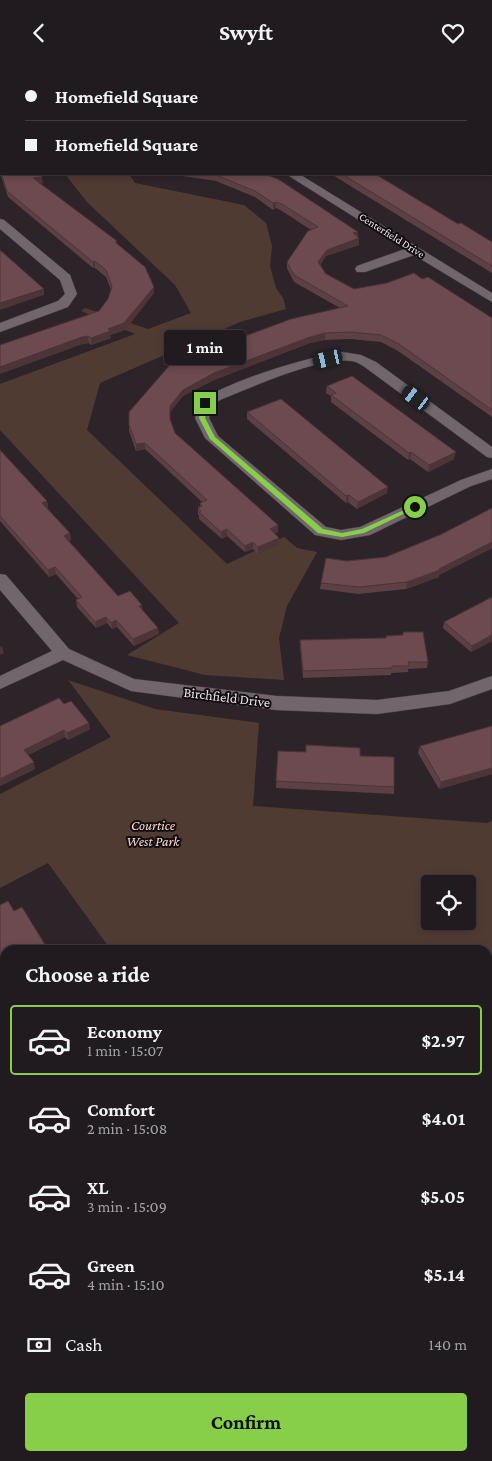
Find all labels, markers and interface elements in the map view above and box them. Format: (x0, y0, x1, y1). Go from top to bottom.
icon: back (25, 19, 53, 47)
icon: heart (439, 19, 467, 47)
text: Swyft (219, 20, 273, 45)
text: Homefield Square (55, 86, 198, 107)
text: Homefield Square (55, 134, 198, 155)
street label: Centerfield Drive (357, 210, 427, 260)
callout: 1 min (164, 331, 246, 365)
text: 1 min (187, 339, 223, 356)
car (311, 348, 344, 370)
car (399, 383, 432, 413)
route end (194, 392, 216, 414)
route start (404, 496, 426, 518)
street label: Birchfield Drive (183, 684, 271, 710)
park label: Courtice West Park (127, 817, 180, 849)
map controls (421, 875, 476, 930)
button: locate (421, 875, 476, 930)
text: Choose a ride (25, 962, 150, 987)
icon: car (27, 1018, 72, 1063)
text: Economy (87, 1021, 162, 1042)
text: $2.97 (421, 1030, 465, 1051)
text: 1 min · 15:07 (87, 1042, 163, 1059)
icon: car (27, 1096, 72, 1141)
text: Comfort (87, 1099, 155, 1120)
text: $4.01 (422, 1108, 465, 1129)
text: 2 min · 15:08 (87, 1120, 167, 1137)
icon: car (27, 1174, 72, 1219)
text: XL (87, 1177, 109, 1198)
text: $5.05 (421, 1186, 465, 1207)
text: 3 min · 15:09 (87, 1198, 167, 1215)
icon: car (27, 1252, 72, 1297)
text: Green (87, 1255, 135, 1276)
text: $5.14 (424, 1264, 465, 1285)
text: 4 min · 15:10 (87, 1276, 165, 1293)
icon: cash (25, 1331, 53, 1359)
text: Cash (65, 1334, 103, 1355)
text: 140 m (429, 1336, 467, 1353)
button: Confirm (25, 1393, 467, 1451)

